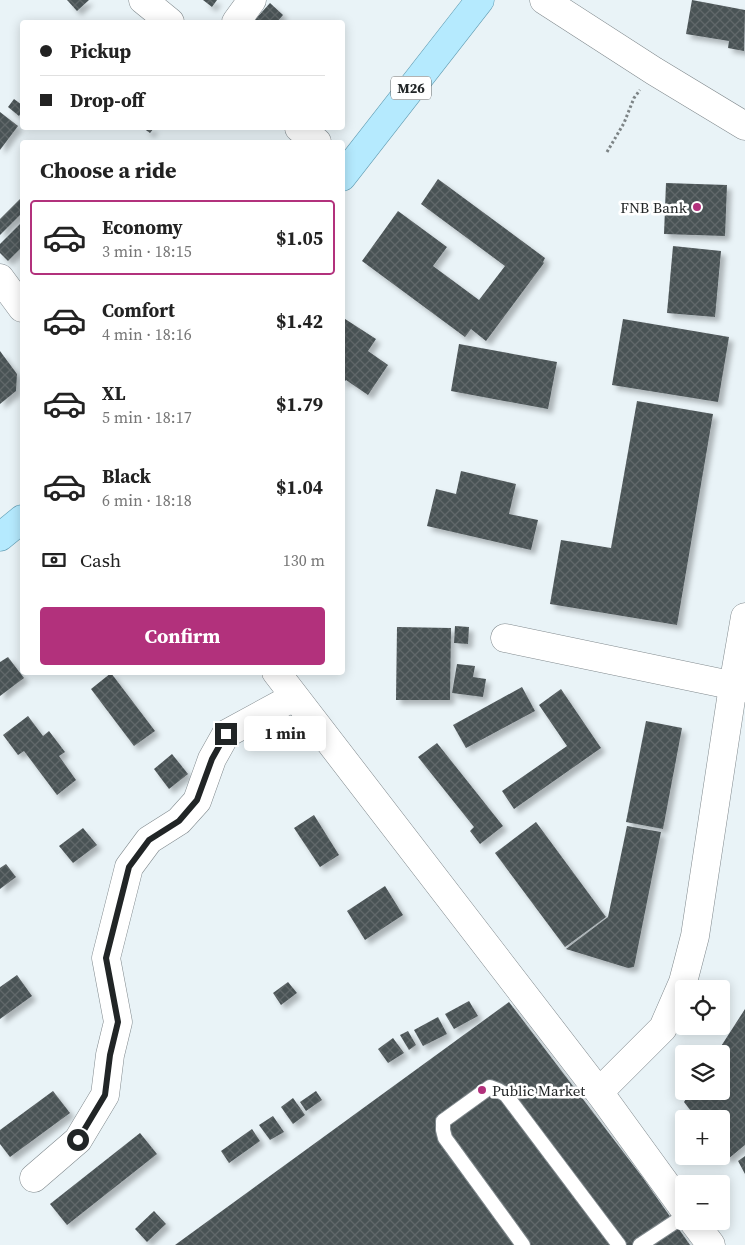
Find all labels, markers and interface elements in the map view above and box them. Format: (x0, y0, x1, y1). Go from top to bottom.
text: Pickup (70, 38, 131, 64)
road number: M26 (391, 76, 431, 100)
text: Drop-off (70, 87, 144, 113)
text: Choose a ride (40, 155, 177, 185)
place label: FNB Bank (620, 197, 688, 218)
marker: FNB Bank (691, 201, 703, 213)
text: Economy (102, 214, 183, 240)
icon: car (42, 215, 87, 260)
text: $1.05 (276, 225, 323, 251)
text: 3 min · 18:15 (102, 240, 192, 262)
text: Comfort (102, 297, 175, 323)
icon: car (42, 298, 87, 343)
text: $1.42 (276, 308, 323, 334)
text: 4 min · 18:16 (102, 323, 192, 345)
text: XL (102, 380, 125, 406)
icon: car (42, 381, 87, 426)
text: $1.79 (276, 391, 323, 417)
text: 5 min · 18:17 (102, 406, 192, 428)
text: Black (102, 463, 151, 489)
icon: car (42, 464, 87, 509)
text: $1.04 (276, 474, 323, 500)
text: 6 min · 18:18 (102, 489, 192, 511)
icon: cash (40, 546, 68, 574)
text: Cash (80, 547, 121, 573)
text: 130 m (283, 549, 325, 571)
button: Confirm (40, 607, 325, 665)
callout: 1 min (244, 716, 326, 752)
text: 1 min (264, 722, 306, 744)
route end (215, 723, 237, 745)
map controls (675, 980, 730, 1230)
button: locate (675, 980, 730, 1035)
button: layers (675, 1045, 730, 1100)
place label: Public Market (492, 1080, 585, 1101)
marker: Public Market (476, 1084, 488, 1096)
button: + (675, 1110, 730, 1165)
route start (67, 1129, 89, 1151)
button: − (675, 1175, 730, 1230)

